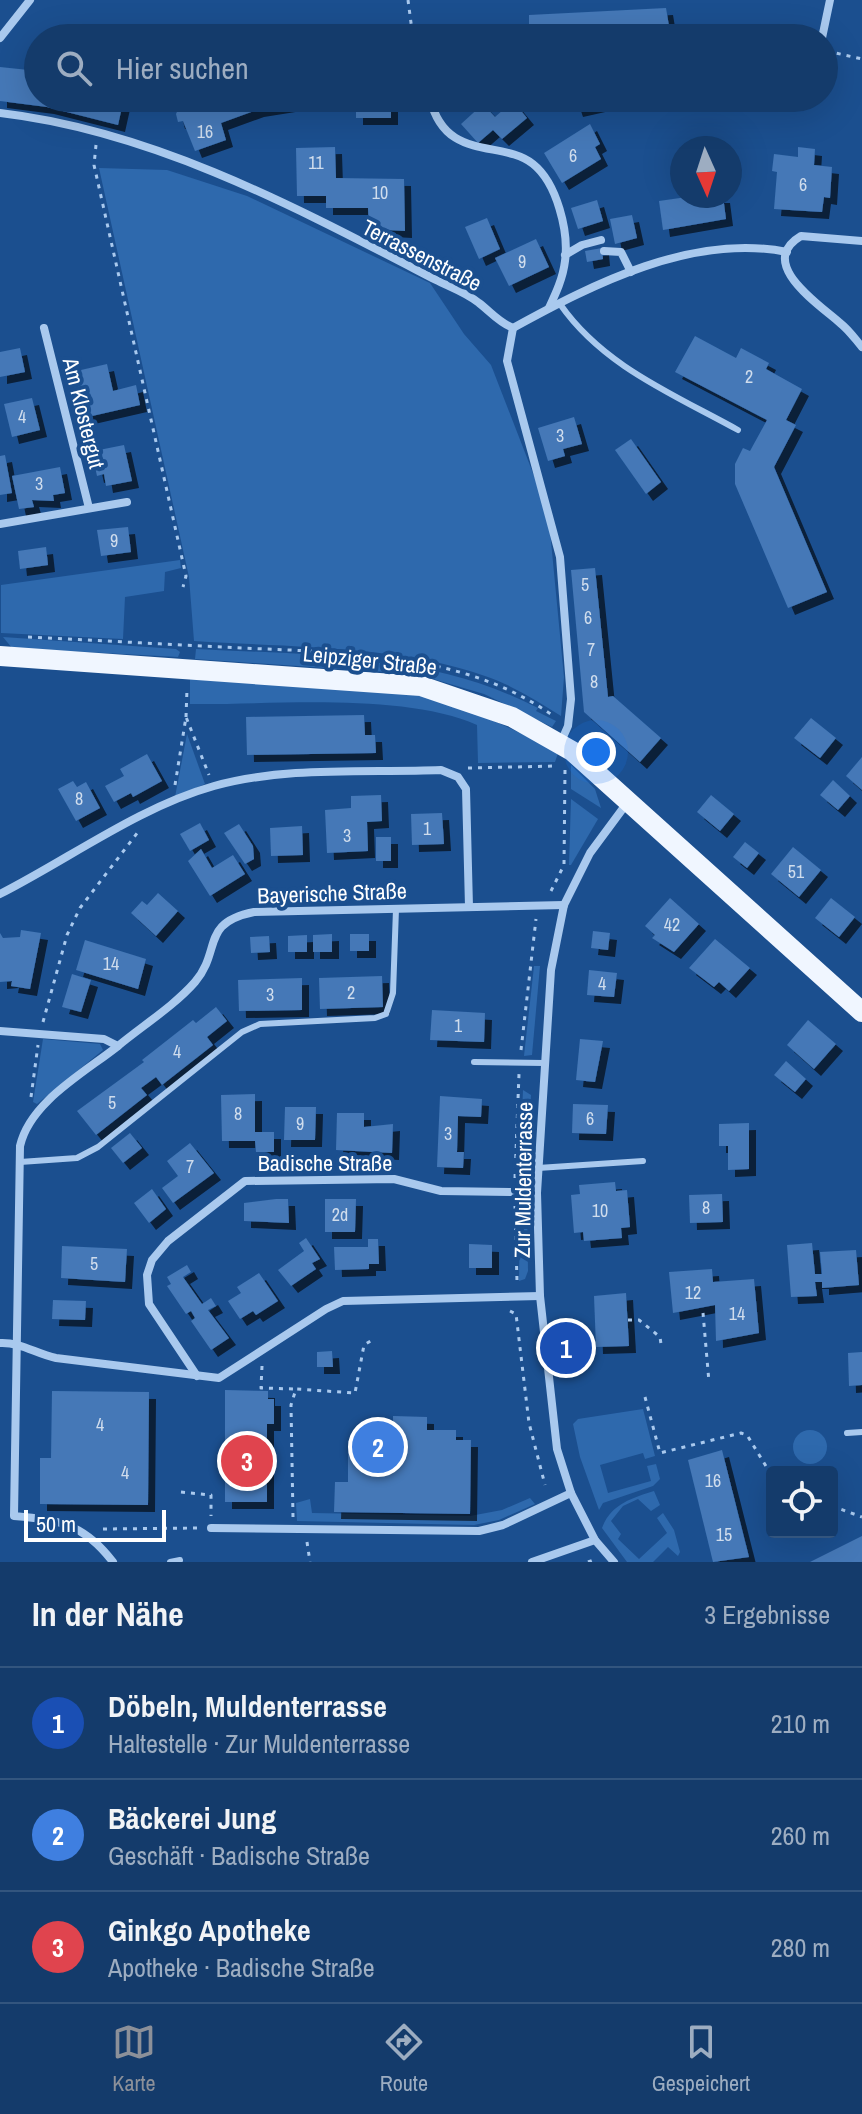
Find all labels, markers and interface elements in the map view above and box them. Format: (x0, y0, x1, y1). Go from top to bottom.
search box (24, 24, 838, 112)
icon: search (52, 46, 96, 90)
text: Hier suchen (116, 48, 249, 88)
house number: 16 (197, 119, 213, 144)
north arrow (670, 136, 742, 208)
house number: 6 (569, 143, 577, 168)
house number: 11 (308, 150, 324, 175)
house number: 6 (799, 172, 807, 197)
house number: 10 (372, 180, 388, 205)
street label: Terrassenstraße (357, 212, 487, 298)
house number: 9 (518, 249, 526, 274)
street label: Am Klostergut (55, 353, 112, 472)
house number: 2 (745, 364, 753, 389)
house number: 4 (18, 404, 26, 429)
house number: 3 (556, 423, 564, 448)
house number: 3 (35, 471, 43, 496)
house number: 9 (110, 528, 118, 553)
house number: 5 (581, 572, 589, 597)
house number: 6 (584, 605, 592, 630)
house number: 7 (587, 637, 595, 662)
street label: Leipziger Straße (302, 638, 438, 682)
house number: 8 (590, 669, 598, 694)
your location (576, 732, 616, 772)
house number: 8 (75, 786, 83, 811)
house number: 1 (423, 816, 432, 841)
house number: 3 (343, 823, 351, 848)
house number: 51 (788, 859, 805, 884)
street label: Bayerische Straße (257, 875, 407, 911)
house number: 42 (664, 912, 680, 937)
house number: 14 (103, 951, 119, 976)
house number: 4 (598, 971, 606, 996)
house number: 2 (347, 980, 355, 1005)
house number: 3 (266, 982, 274, 1007)
house number: 1 (454, 1013, 463, 1038)
house number: 4 (173, 1039, 181, 1064)
house number: 5 (108, 1090, 116, 1115)
house number: 8 (234, 1101, 242, 1126)
street label: Zur Muldenterrasse (507, 1102, 539, 1258)
house number: 6 (586, 1106, 594, 1131)
house number: 9 (296, 1111, 304, 1136)
house number: 3 (444, 1121, 452, 1146)
street label: Badische Straße (258, 1148, 392, 1178)
house number: 7 (186, 1154, 194, 1179)
house number: 8 (702, 1195, 710, 1220)
house number: 10 (592, 1198, 608, 1223)
house number: 2d (332, 1202, 348, 1227)
house number: 5 (90, 1251, 98, 1276)
house number: 12 (685, 1280, 701, 1305)
house number: 14 (729, 1301, 745, 1326)
pin: 1 (540, 1318, 592, 1378)
house number: 4 (96, 1412, 104, 1437)
pin: 2 (352, 1417, 404, 1477)
pin: 3 (221, 1431, 273, 1491)
house number: 4 (121, 1460, 129, 1485)
map controls (766, 1466, 838, 1538)
button: locate (766, 1466, 838, 1538)
house number: 16 (705, 1468, 721, 1493)
scale bar (24, 1506, 166, 1542)
text: 50 m (36, 1509, 76, 1539)
house number: 15 (716, 1522, 732, 1547)
text: In der Nähe (32, 1591, 184, 1637)
text: 3 Ergebnisse (704, 1597, 830, 1632)
text: Döbeln, Muldenterrasse (108, 1686, 387, 1726)
text: 1 (52, 1706, 64, 1741)
text: 210 m (771, 1706, 830, 1741)
text: Haltestelle · Zur Muldenterrasse (108, 1726, 410, 1761)
text: Bäckerei Jung (108, 1798, 276, 1838)
text: 2 (52, 1818, 64, 1853)
text: 260 m (771, 1818, 830, 1853)
text: Geschäft · Badische Straße (108, 1838, 370, 1873)
text: Ginkgo Apotheke (108, 1910, 311, 1950)
text: 3 (52, 1930, 64, 1965)
text: 280 m (771, 1930, 830, 1965)
text: Apotheke · Badische Straße (108, 1950, 375, 1985)
tab: Karte (112, 2020, 156, 2098)
tab: Route (380, 2020, 428, 2098)
tab: Gespeichert (652, 2020, 750, 2098)

